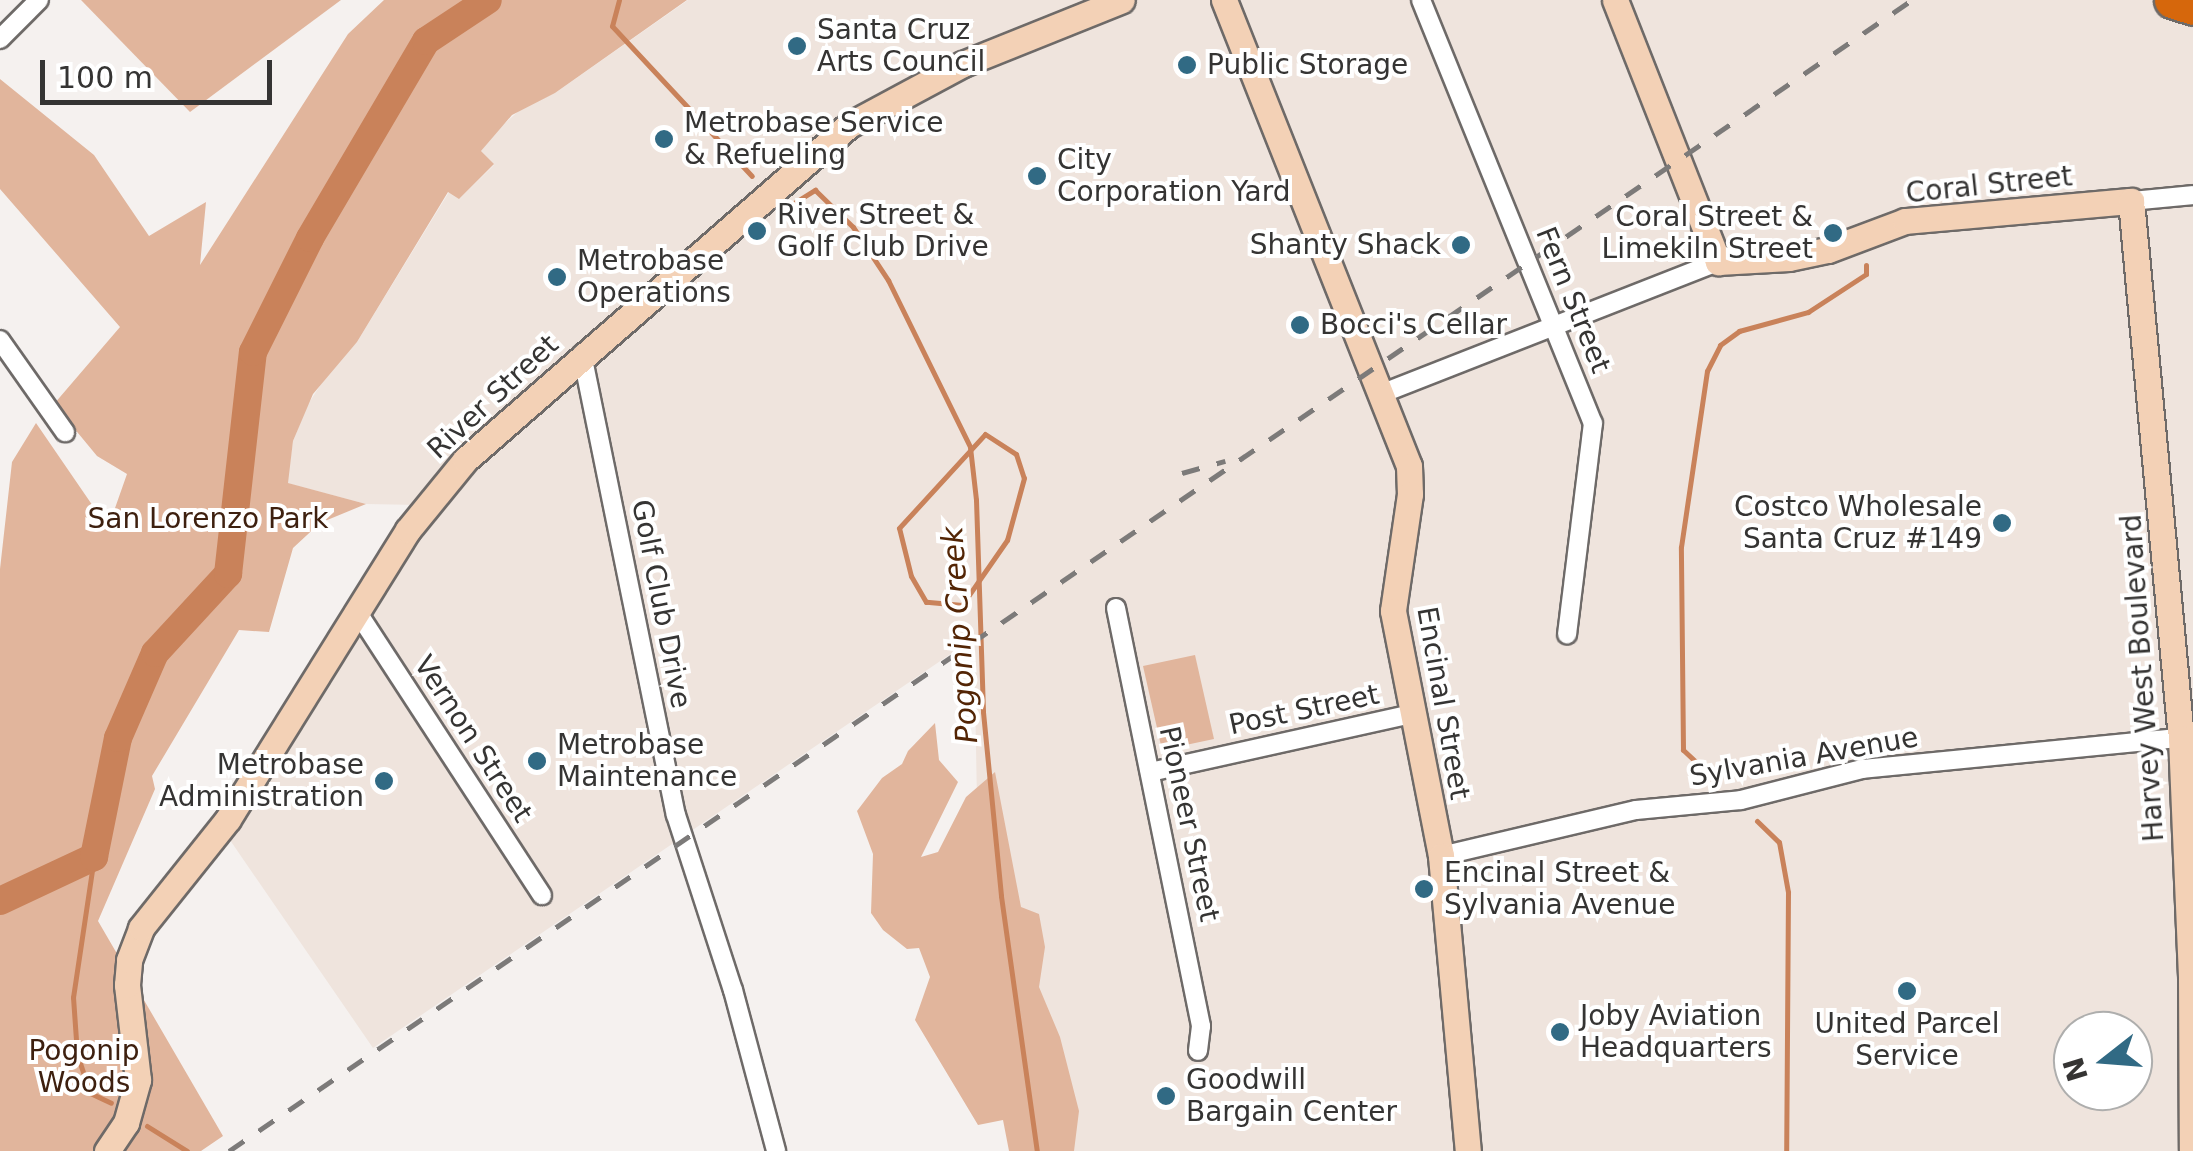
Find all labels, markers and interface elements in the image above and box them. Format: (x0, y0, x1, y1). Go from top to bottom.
place label: Santa Cruz Arts Council (817, 13, 985, 79)
marker: Santa Cruz Arts Council (786, 35, 808, 57)
scale bar (45, 40, 278, 102)
place label: Public Storage (1207, 48, 1408, 82)
marker: Public Storage (1176, 54, 1198, 76)
text: 100 m (57, 60, 153, 95)
place label: Metrobase Service & Refueling (684, 106, 944, 172)
marker: Metrobase Service & Refueling (653, 128, 675, 150)
place label: City Corporation Yard (1057, 143, 1291, 209)
street label: Coral Street (1904, 160, 2074, 210)
marker: City Corporation Yard (1026, 165, 1048, 187)
place label: River Street & Golf Club Drive (777, 198, 989, 264)
place label: Coral Street & Limekiln Street (1602, 200, 1813, 266)
marker: River Street & Golf Club Drive (746, 220, 768, 242)
street label: Fern Street (1528, 222, 1618, 378)
marker: Coral Street & Limekiln Street (1822, 222, 1844, 244)
place label: Shanty Shack (1250, 228, 1441, 262)
marker: Shanty Shack (1450, 234, 1472, 256)
place label: Metrobase Operations (577, 244, 731, 310)
marker: Metrobase Operations (546, 266, 568, 288)
place label: Bocci's Cellar (1320, 308, 1507, 342)
marker: Bocci's Cellar (1289, 314, 1311, 336)
street label: River Street (421, 328, 565, 466)
place label: Costco Wholesale Santa Cruz #149 (1734, 490, 1982, 556)
street label: Golf Club Drive (624, 497, 698, 711)
park label: San Lorenzo Park (88, 502, 328, 536)
marker: Costco Wholesale Santa Cruz #149 (1991, 512, 2013, 534)
street label: Harvey West Boulevard (2115, 513, 2171, 843)
water label: Pogonip Creek (934, 525, 986, 745)
street label: Encinal Street (1410, 604, 1476, 802)
street label: Vernon Street (407, 649, 539, 829)
street label: Post Street (1226, 678, 1382, 742)
street label: Sylvania Avenue (1687, 720, 1921, 794)
street label: Pioneer Street (1152, 723, 1226, 925)
place label: Metrobase Maintenance (557, 728, 737, 794)
place label: Metrobase Administration (159, 748, 364, 814)
marker: Metrobase Maintenance (526, 750, 548, 772)
marker: Metrobase Administration (373, 770, 395, 792)
place label: Encinal Street & Sylvania Avenue (1444, 856, 1675, 922)
marker: Encinal Street & Sylvania Avenue (1413, 878, 1435, 900)
marker: United Parcel Service (1896, 980, 1918, 1002)
place label: Joby Aviation Headquarters (1580, 999, 1772, 1065)
place label: United Parcel Service (1815, 1007, 1999, 1073)
north arrow (2053, 1011, 2153, 1111)
marker: Joby Aviation Headquarters (1549, 1021, 1571, 1043)
park label: Pogonip Woods (28, 1034, 140, 1100)
text: N (2057, 1053, 2095, 1085)
place label: Goodwill Bargain Center (1186, 1063, 1397, 1129)
marker: Goodwill Bargain Center (1155, 1085, 1177, 1107)

